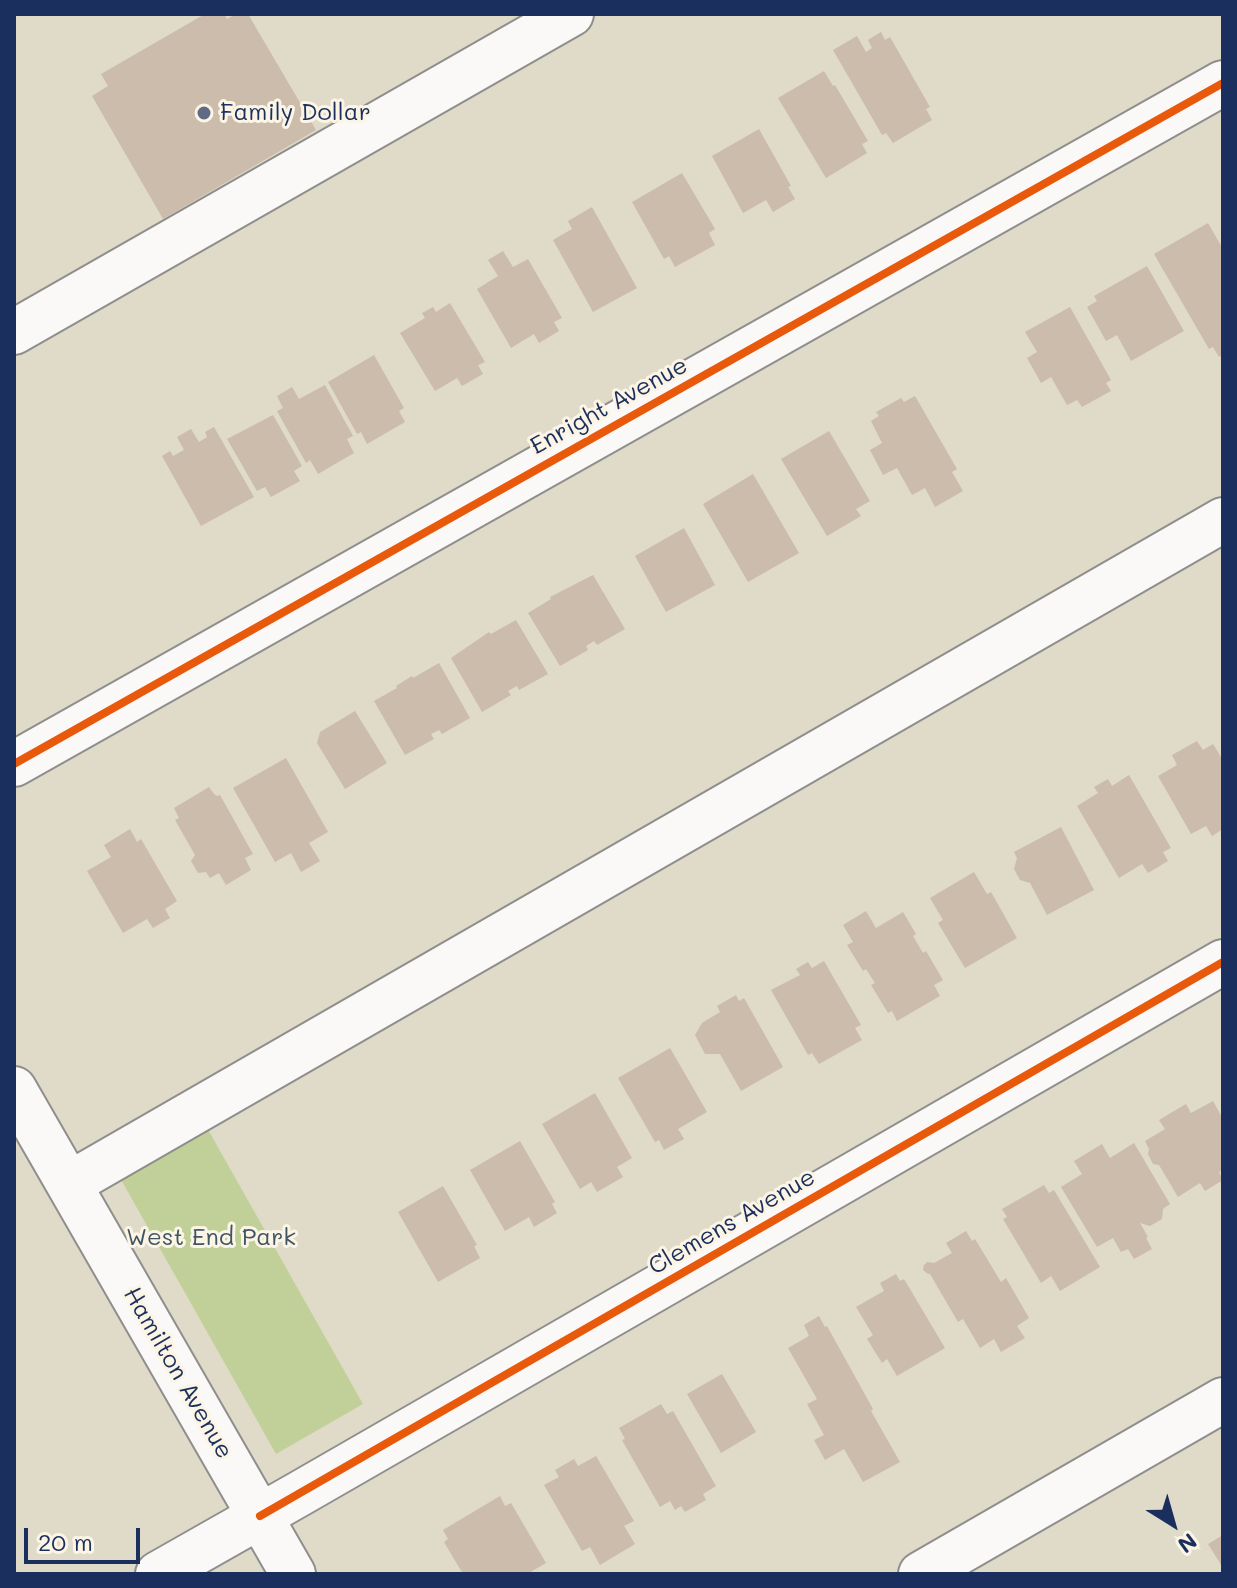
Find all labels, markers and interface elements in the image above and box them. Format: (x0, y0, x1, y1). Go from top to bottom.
place label: Family Dollar (220, 99, 371, 127)
marker: Family Dollar (195, 104, 213, 122)
street label: Enright Avenue (525, 351, 693, 461)
street label: Clemens Avenue (644, 1163, 820, 1281)
park label: West End Park (126, 1224, 296, 1252)
street label: Hamilton Avenue (117, 1282, 239, 1464)
north arrow (1133, 1484, 1213, 1564)
scale bar (28, 1512, 144, 1562)
text: 20 m (38, 1526, 93, 1557)
text: N (1172, 1527, 1203, 1560)

